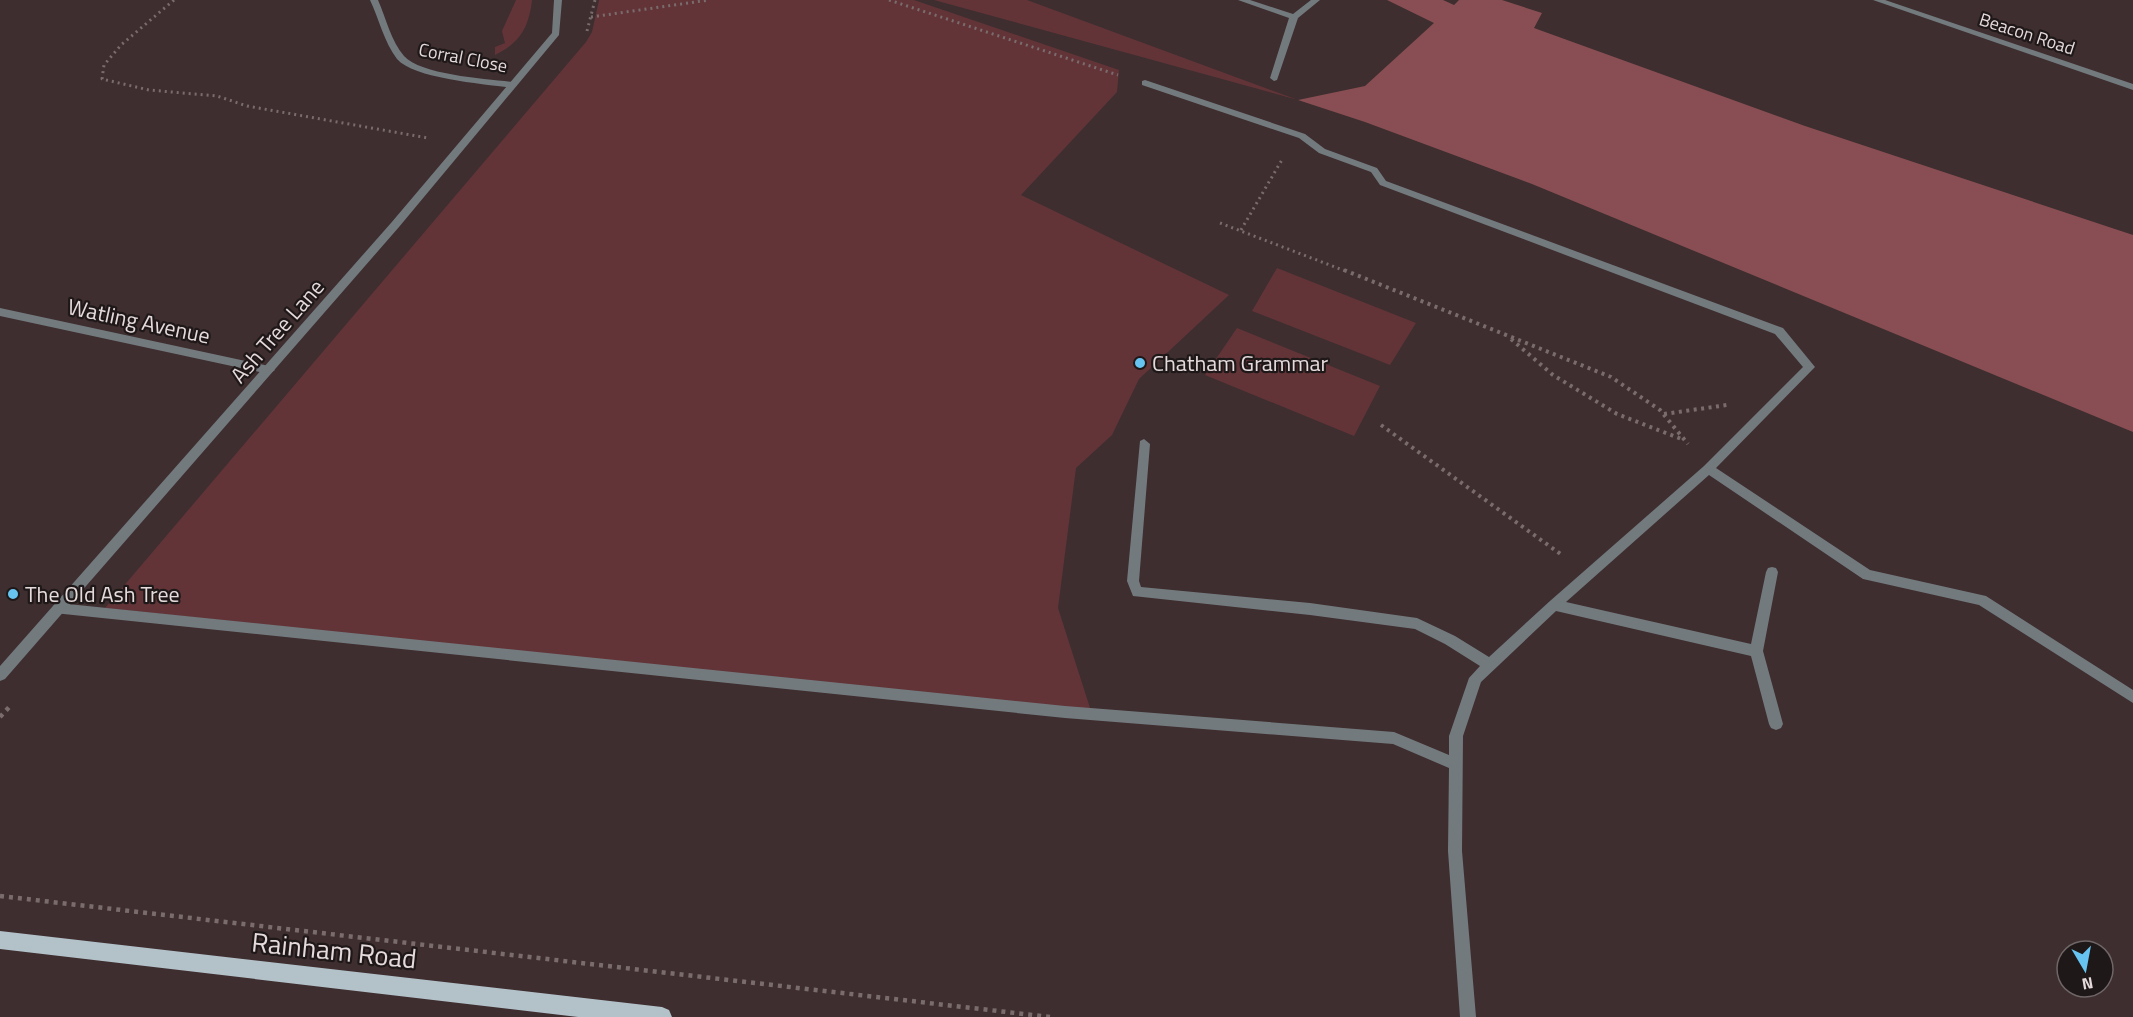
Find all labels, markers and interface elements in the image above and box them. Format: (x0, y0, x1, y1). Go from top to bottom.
street label: Beacon Road (1976, 5, 2078, 62)
street label: Corral Close (417, 36, 510, 79)
street label: Ash Tree Lane (222, 271, 332, 391)
street label: Watling Avenue (65, 289, 213, 353)
place label: Chatham Grammar (1152, 346, 1329, 380)
marker: Chatham Grammar (1133, 356, 1147, 370)
place label: The Old Ash Tree (25, 577, 180, 611)
marker: The Old Ash Tree (6, 587, 20, 601)
street label: Rainham Road (250, 920, 419, 979)
north arrow (2055, 939, 2115, 999)
text: N (2080, 971, 2095, 997)

